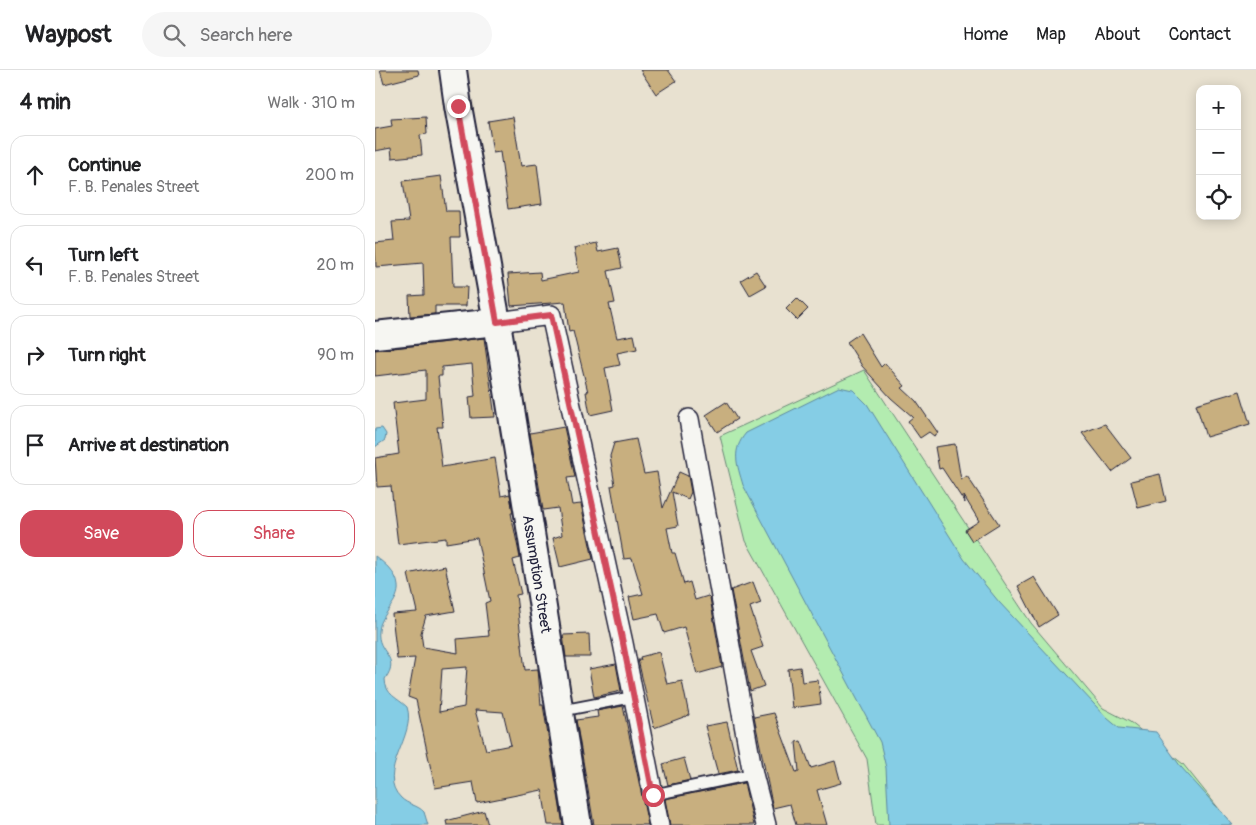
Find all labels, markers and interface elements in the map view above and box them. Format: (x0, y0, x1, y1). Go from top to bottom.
search box (142, 12, 492, 57)
text: Waypost (25, 20, 112, 49)
icon: search (160, 21, 188, 49)
text: Search here (200, 23, 292, 47)
text: Home (963, 23, 1008, 46)
text: Map (1036, 23, 1066, 46)
text: About (1094, 23, 1140, 46)
text: Contact (1168, 23, 1231, 46)
map controls (1196, 85, 1241, 220)
button: + (1196, 85, 1241, 130)
text: 4 min (20, 89, 71, 116)
text: Walk · 310 m (268, 93, 355, 113)
route end (447, 95, 470, 118)
button: − (1196, 130, 1241, 175)
text: Continue (68, 153, 141, 177)
icon: ahead (21, 161, 49, 189)
text: 200 m (306, 165, 354, 185)
button: locate (1196, 175, 1241, 220)
text: F. B. Penales Street (68, 177, 199, 197)
text: Turn left (68, 243, 138, 267)
icon: left (21, 251, 49, 279)
text: 20 m (316, 255, 354, 275)
text: F. B. Penales Street (68, 267, 199, 287)
icon: right (21, 341, 49, 369)
text: Turn right (68, 343, 146, 367)
text: 90 m (317, 345, 354, 365)
icon: arrive (21, 431, 49, 459)
text: Arrive at destination (68, 433, 229, 457)
button: Save (20, 510, 183, 557)
button: Share (193, 510, 355, 557)
street label: Assumption Street (518, 514, 555, 635)
route start (642, 784, 665, 807)

